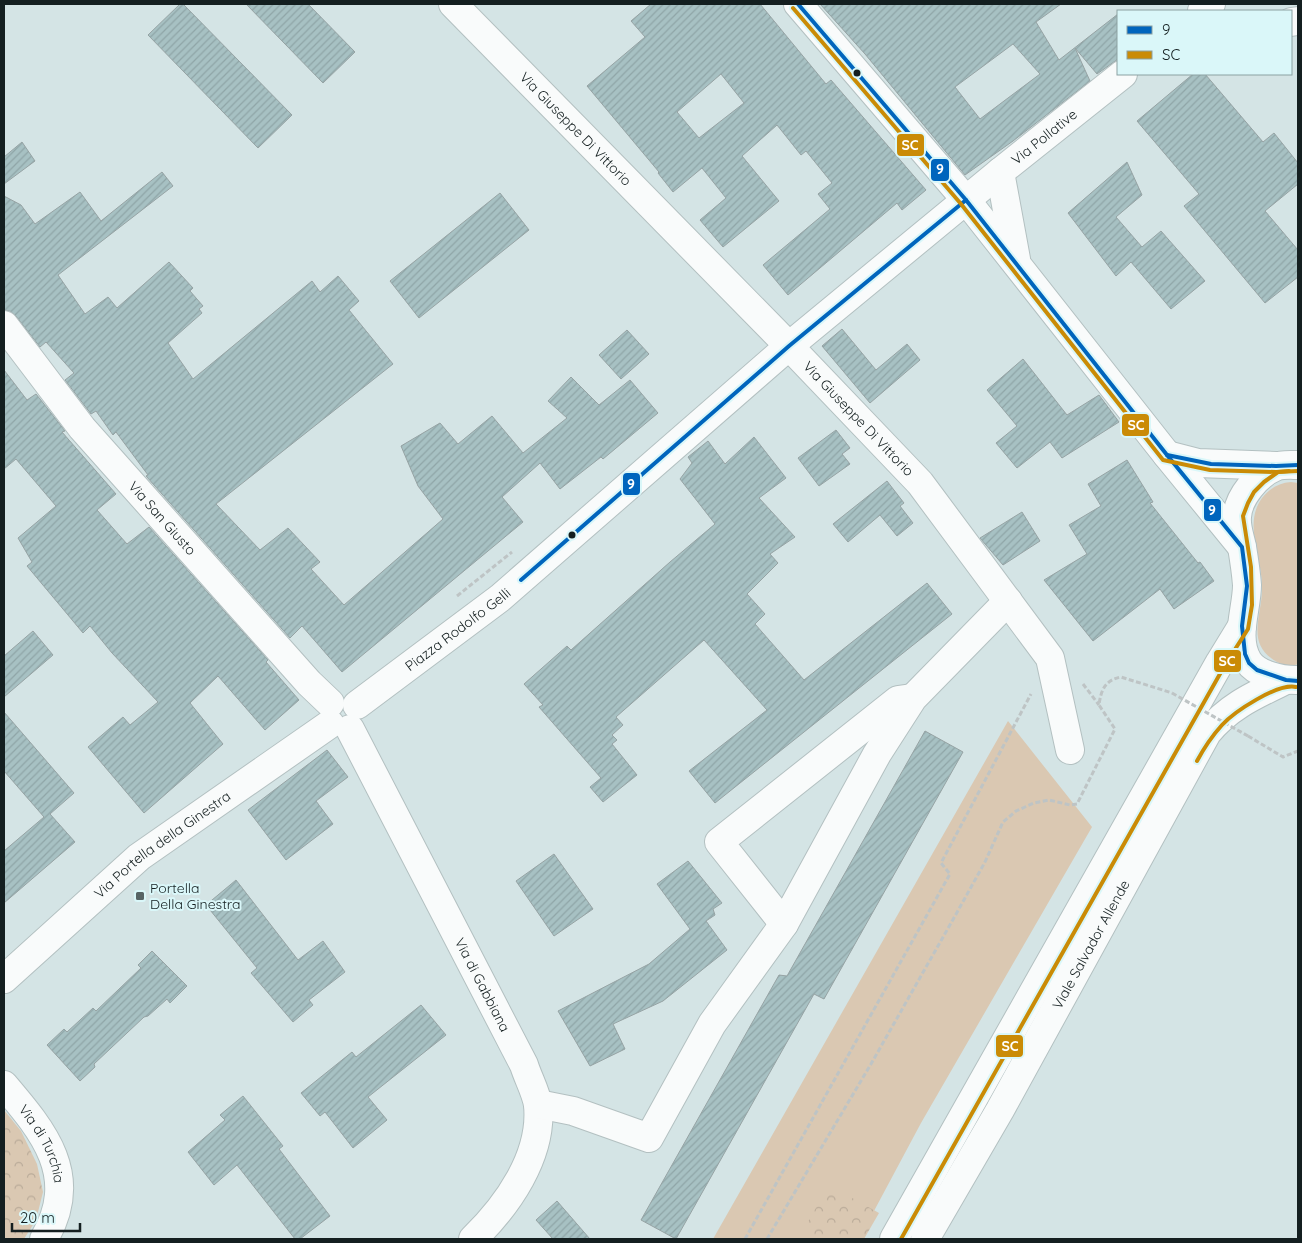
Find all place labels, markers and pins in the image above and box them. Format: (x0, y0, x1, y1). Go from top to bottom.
unlabelled marker (852, 68, 862, 78)
unlabelled marker (567, 530, 577, 540)
place label: Portella Della Ginestra (150, 879, 241, 913)
marker: Portella Della Ginestra (134, 890, 146, 902)

